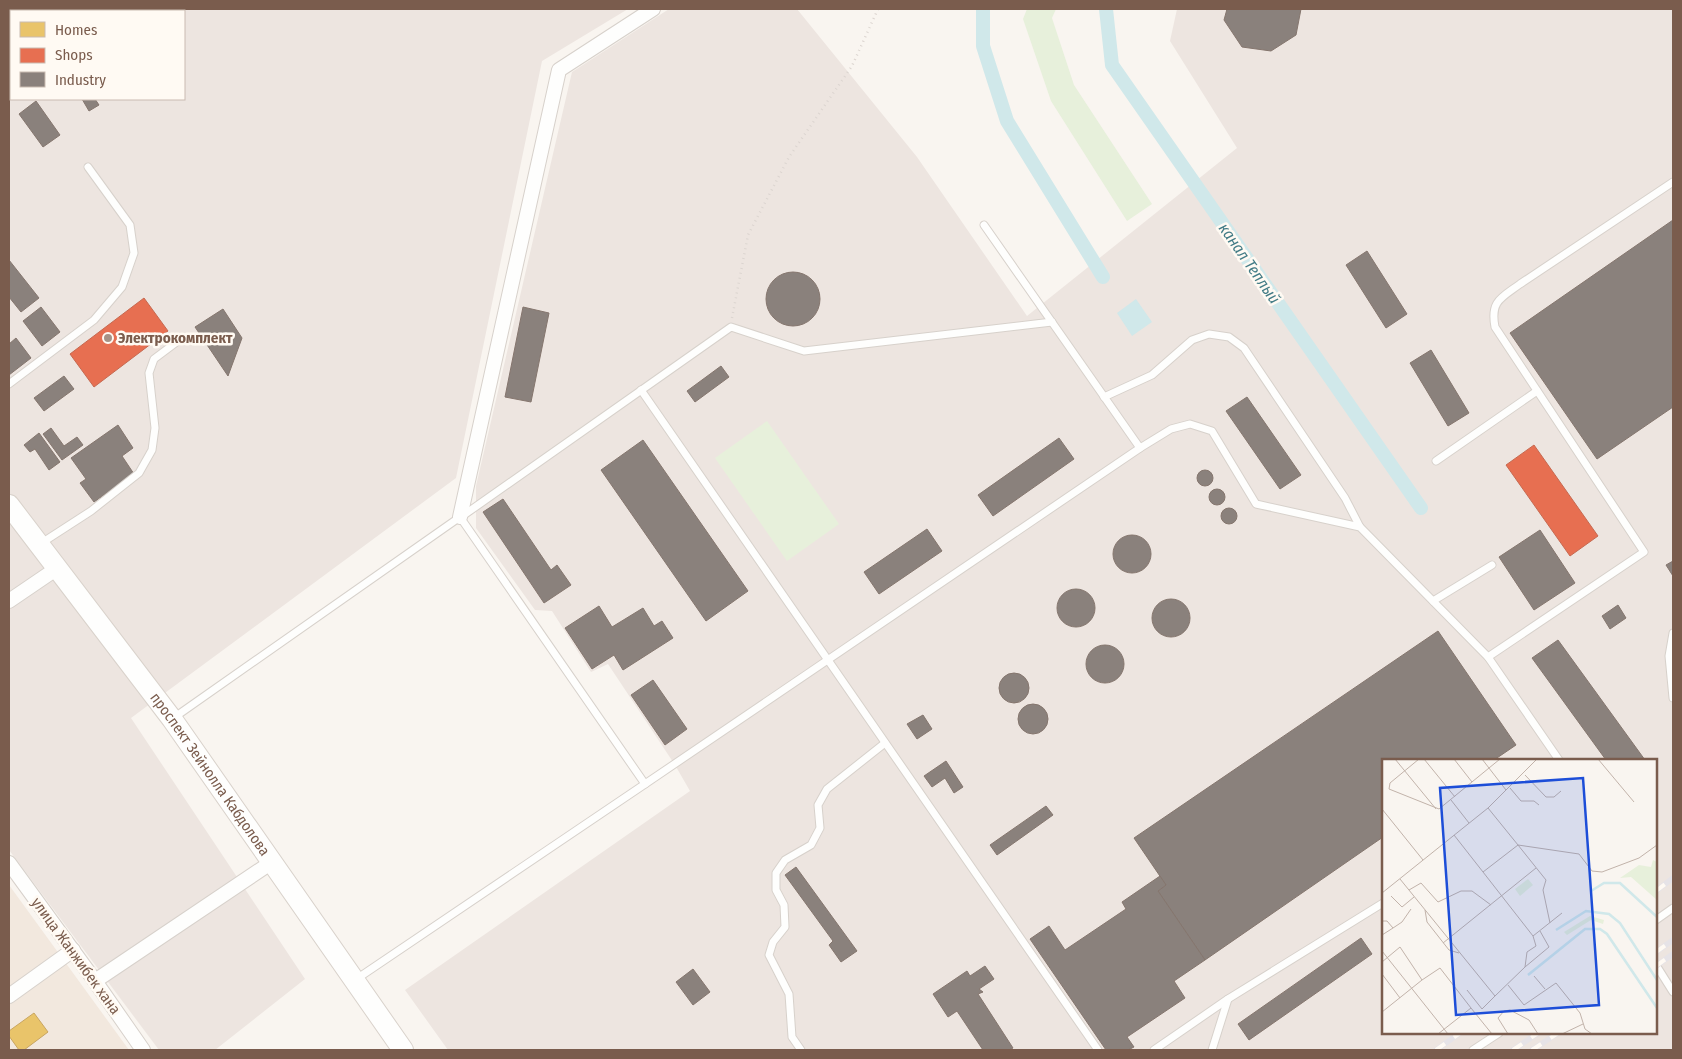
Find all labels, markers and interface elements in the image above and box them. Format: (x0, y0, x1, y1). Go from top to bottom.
legend (10, 10, 185, 100)
text: Homes (55, 21, 97, 39)
text: Shops (55, 46, 93, 64)
text: Industry (55, 71, 106, 89)
water label: канал Теплый (1215, 219, 1284, 307)
place label: Электрокомплект (118, 329, 233, 347)
marker: Электрокомплект (102, 332, 114, 344)
street label: проспект Зейнолла Кабдолова (146, 689, 274, 859)
inset map (1382, 759, 1657, 1034)
street label: улица Жанжибек хана (28, 894, 124, 1018)

